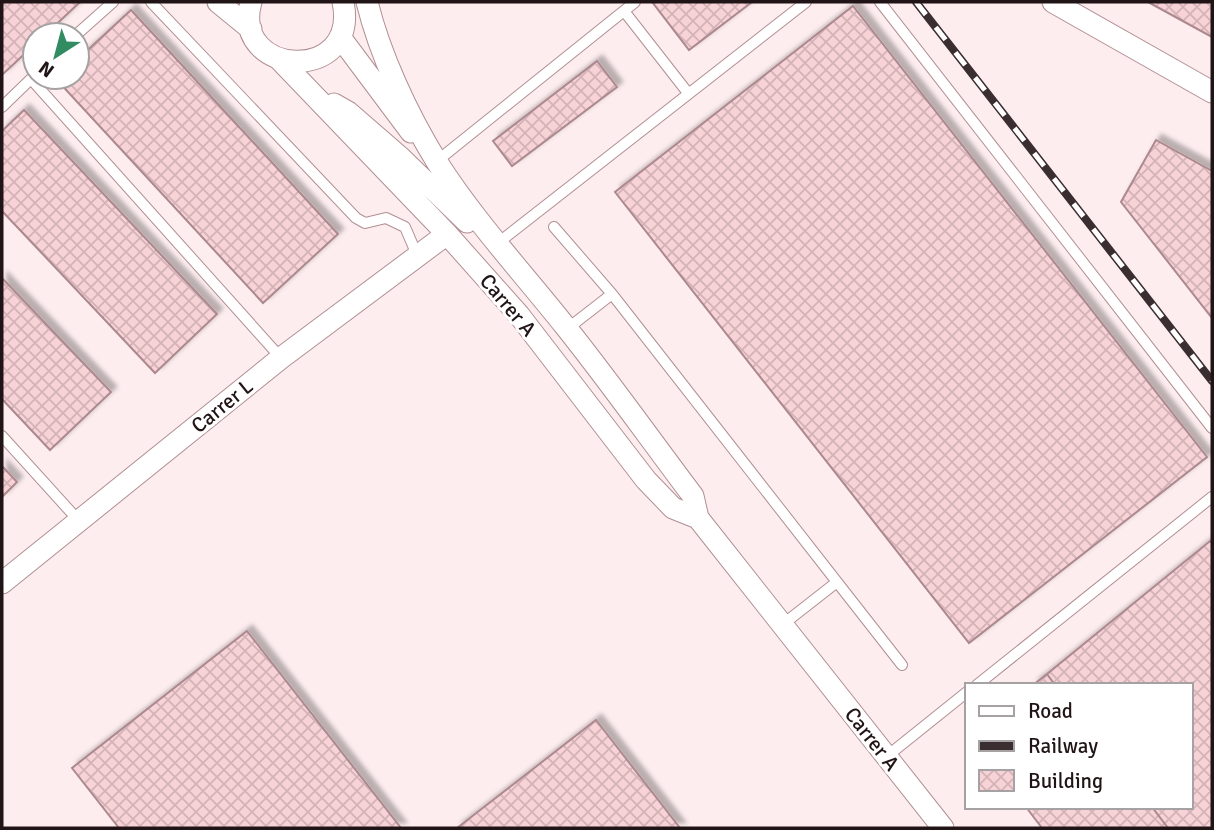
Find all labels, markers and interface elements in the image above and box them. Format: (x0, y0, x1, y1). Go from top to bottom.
north arrow (21, 21, 91, 91)
text: N (34, 55, 59, 83)
street label: Carrer A (474, 268, 542, 342)
street label: Carrer L (186, 373, 258, 439)
legend (965, 683, 1193, 809)
text: Road (1028, 698, 1073, 724)
street label: Carrer A (839, 702, 905, 776)
text: Railway (1028, 733, 1098, 759)
text: Building (1028, 768, 1103, 794)

